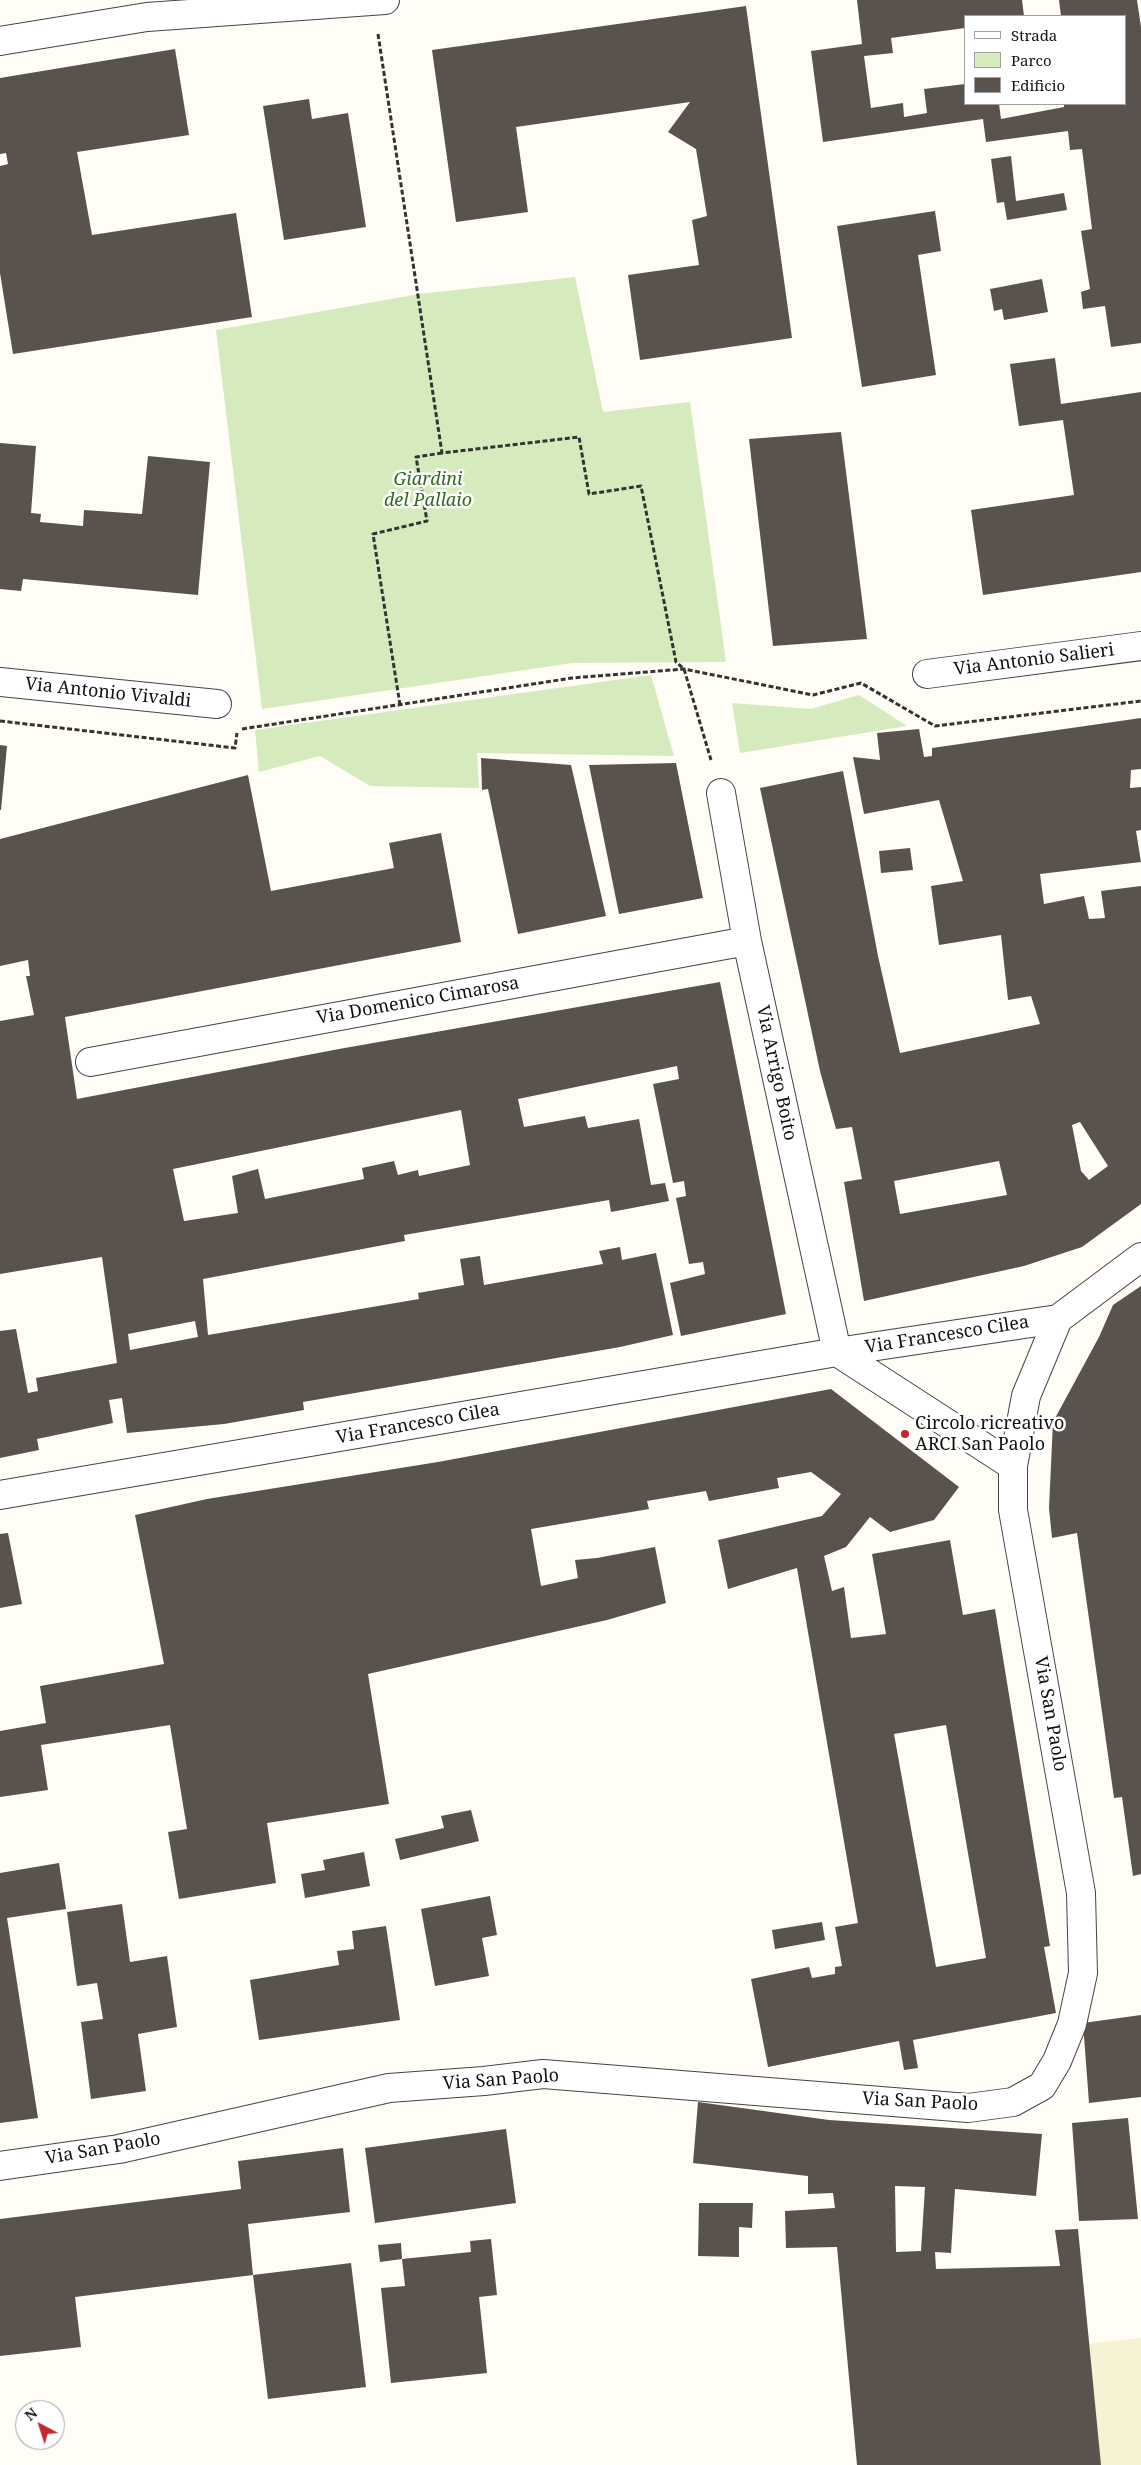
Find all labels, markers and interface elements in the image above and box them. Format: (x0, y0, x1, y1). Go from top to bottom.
legend (964, 15, 1126, 105)
text: Strada (1011, 25, 1057, 45)
text: Parco (1011, 50, 1052, 70)
text: Edificio (1011, 75, 1065, 95)
park label: Giardini del Pallaio (384, 469, 472, 512)
street label: Via Antonio Salieri (953, 639, 1115, 681)
street label: Via Antonio Vivaldi (24, 674, 192, 712)
street label: Via Domenico Cimarosa (315, 973, 521, 1029)
street label: Via Arrigo Boito (751, 1003, 801, 1143)
street label: Via Francesco Cilea (863, 1311, 1031, 1359)
street label: Via Francesco Cilea (334, 1399, 502, 1449)
place label: Circolo ricreativo ARCI San Paolo (915, 1413, 1064, 1456)
marker: Circolo ricreativo ARCI San Paolo (899, 1428, 911, 1440)
street label: Via San Paolo (1029, 1655, 1071, 1773)
street label: Via San Paolo (442, 2065, 560, 2095)
street label: Via San Paolo (861, 2088, 979, 2116)
street label: Via San Paolo (44, 2128, 162, 2170)
north arrow (15, 2400, 65, 2450)
text: N (20, 2403, 41, 2425)

